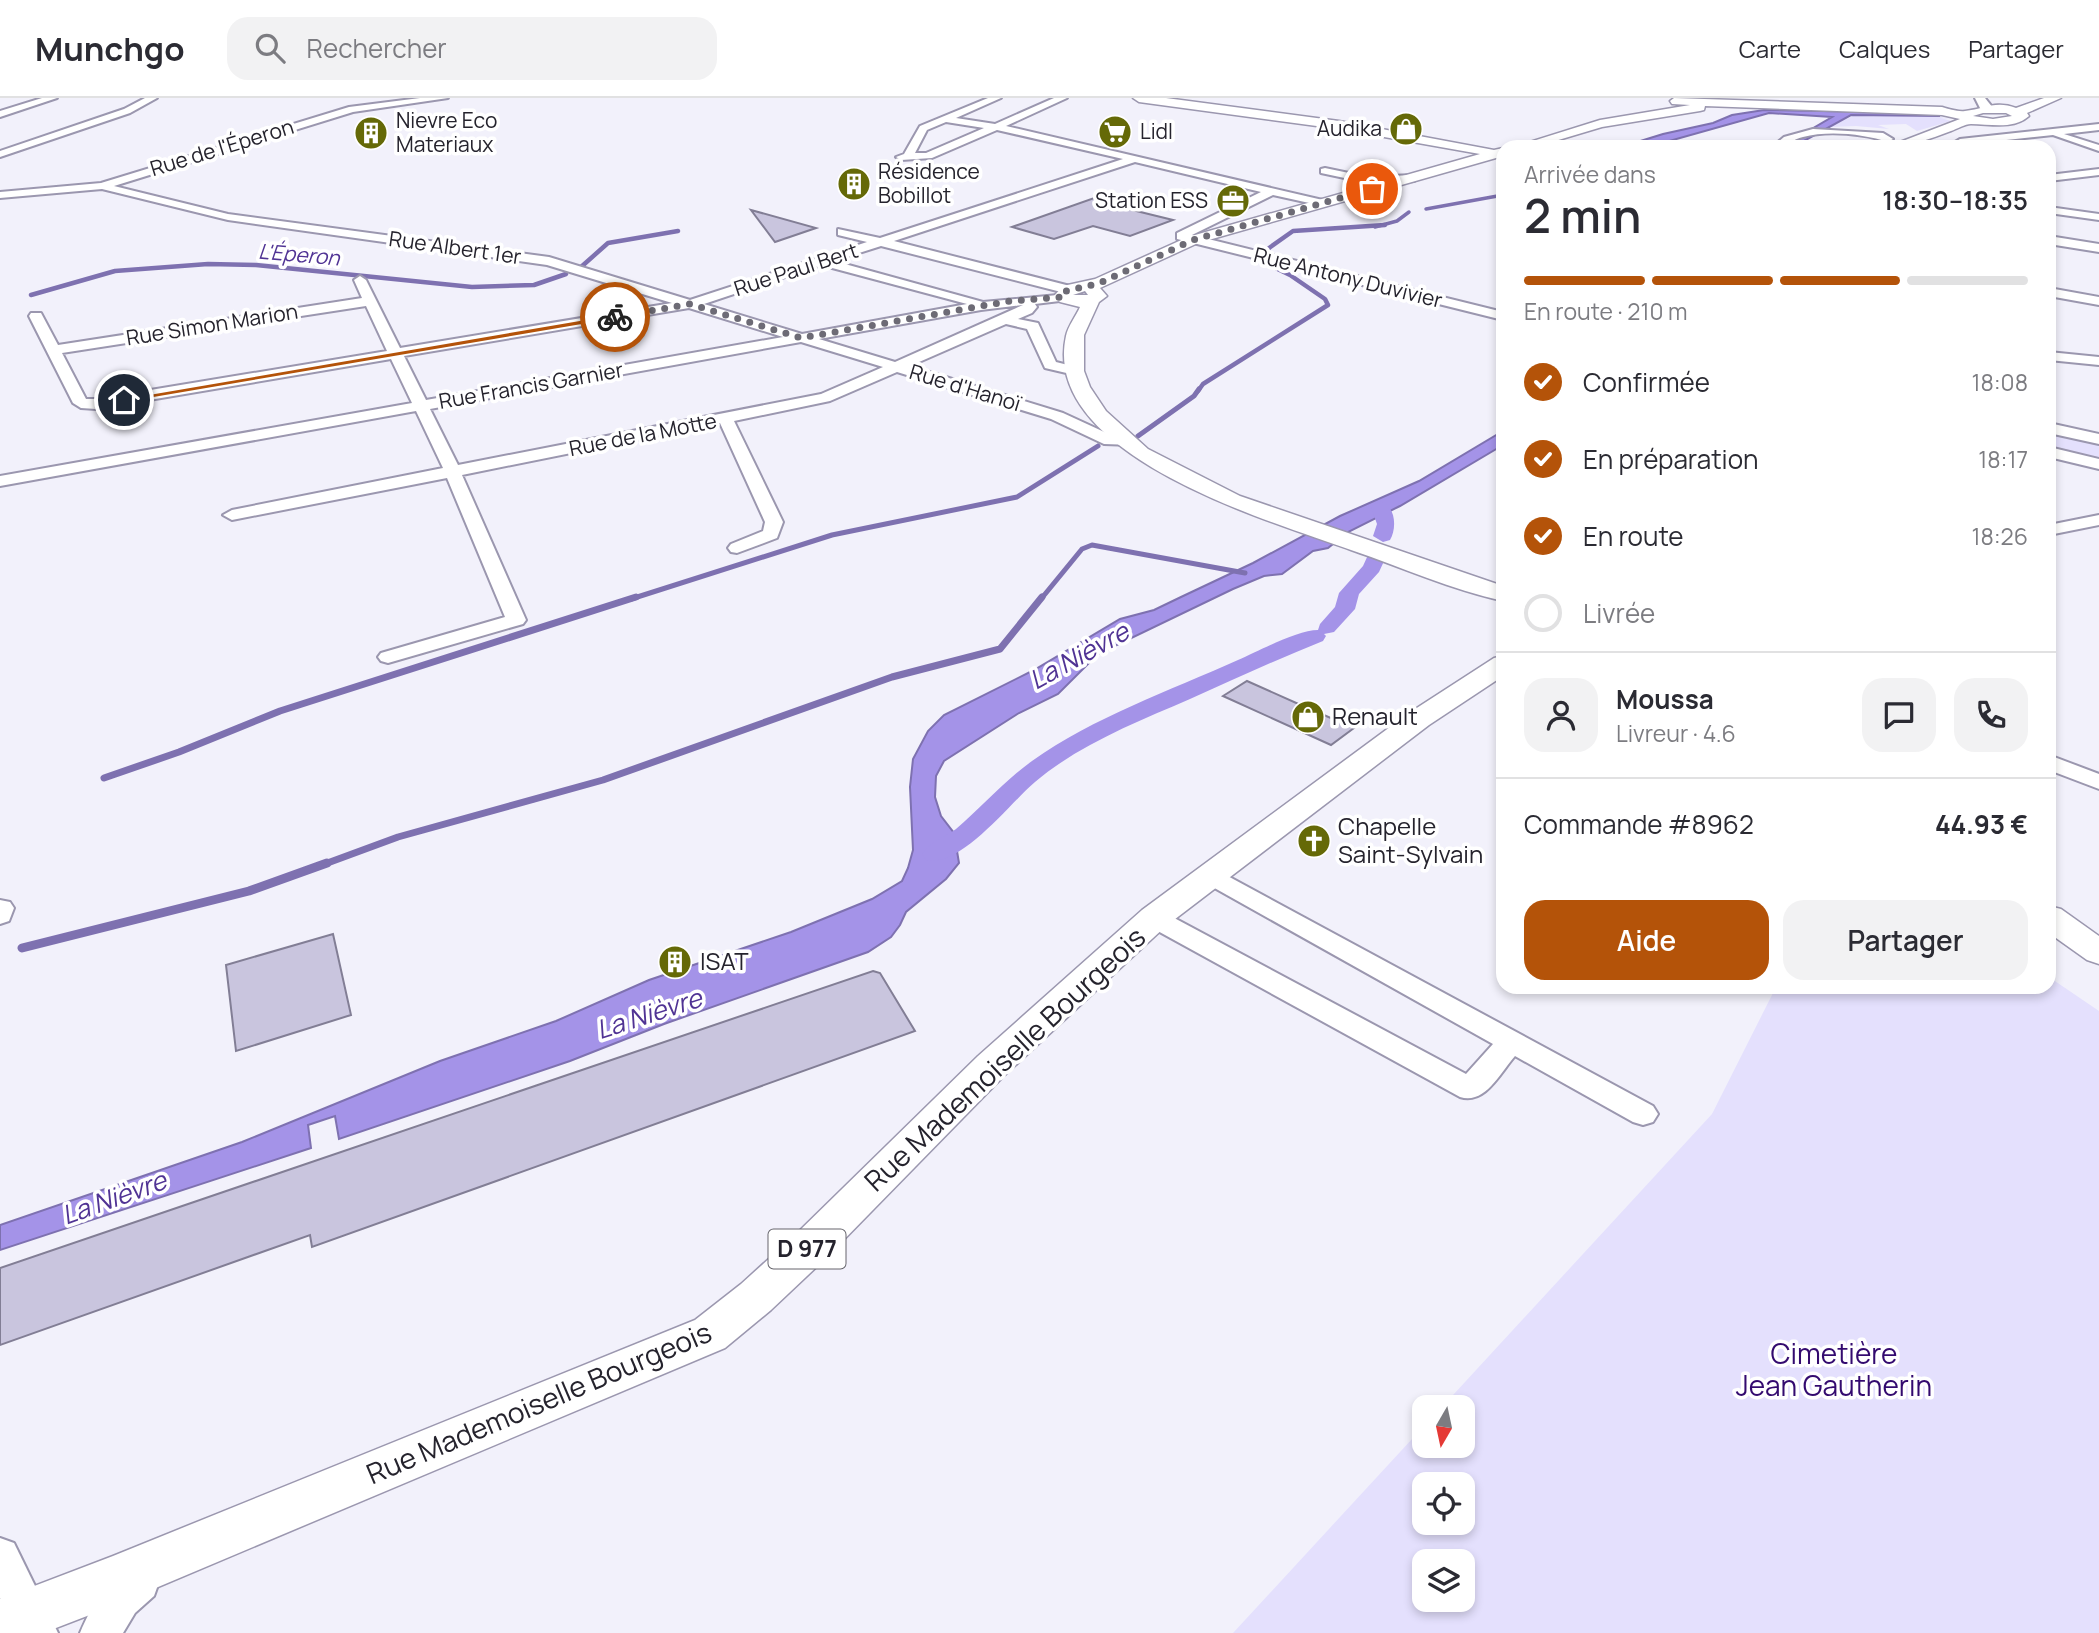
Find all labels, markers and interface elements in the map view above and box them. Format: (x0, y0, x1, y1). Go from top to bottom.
search box (227, 17, 717, 80)
text: Munchgo (35, 26, 185, 71)
icon: search (251, 29, 289, 67)
text: Rechercher (307, 30, 447, 66)
text: Carte (1739, 32, 1801, 65)
text: Calques (1839, 32, 1930, 65)
text: Partager (1968, 32, 2064, 65)
place label: Nievre Eco Materiaux (396, 106, 497, 158)
shop icon: Audika (1387, 110, 1425, 148)
street label: Rue de l'Éperon (146, 112, 297, 182)
supermarket icon: Lidl (1096, 113, 1134, 151)
building icon: Nievre Eco Materiaux (352, 114, 390, 152)
place label: Audika (1317, 114, 1382, 142)
place label: Lidl (1140, 117, 1173, 145)
place label: Résidence Bobillot (878, 157, 980, 209)
text: Arrivée dans (1524, 158, 1656, 190)
pin (1342, 159, 1402, 219)
building icon: Résidence Bobillot (835, 165, 873, 203)
icon: bag (1353, 170, 1391, 208)
office icon: Station ESS (1214, 182, 1252, 220)
text: 18:30–18:35 (1882, 182, 2028, 218)
text: 2 min (1524, 184, 1641, 247)
place label: Station ESS (1095, 186, 1208, 214)
street label: Rue Albert 1er (387, 224, 524, 270)
street label: Rue Paul Bert (730, 236, 861, 302)
water label: L'Éperon (257, 237, 342, 272)
street label: Rue Antony Duvivier (1251, 240, 1446, 314)
courier (580, 282, 650, 352)
text: En route · 210 m (1524, 295, 1688, 327)
street label: Rue Simon Marion (124, 297, 300, 351)
icon: bike (596, 298, 634, 336)
street label: Rue Francis Garnier (436, 355, 626, 415)
street label: Rue d'Hanoï (906, 357, 1025, 418)
icon: check (1524, 363, 1562, 401)
text: Confirmée (1583, 364, 1710, 400)
text: 18:08 (1971, 366, 2028, 398)
pin (94, 370, 154, 430)
icon: home (105, 381, 143, 419)
street label: Rue de la Motte (567, 406, 719, 462)
icon: check (1524, 440, 1562, 478)
text: En préparation (1583, 441, 1758, 477)
text: 18:17 (1978, 443, 2028, 475)
icon: check (1524, 517, 1562, 555)
text: En route (1583, 518, 1684, 554)
text: 18:26 (1971, 520, 2028, 552)
text: Livrée (1583, 595, 1655, 631)
water label: La Nièvre (1022, 612, 1136, 697)
button: person (1524, 678, 1598, 752)
button: chat (1862, 678, 1936, 752)
button: phone (1954, 678, 2028, 752)
text: Moussa (1616, 681, 1714, 717)
shop icon: Renault (1289, 698, 1327, 736)
place label: Renault (1332, 699, 1418, 732)
text: Livreur · 4.6 (1616, 717, 1736, 749)
text: Commande #8962 (1524, 806, 1754, 842)
text: 44.93 € (1935, 806, 2028, 842)
place label: Chapelle Saint-Sylvain (1338, 809, 1483, 870)
church icon: Chapelle Saint-Sylvain (1295, 822, 1333, 860)
button: Aide (1524, 900, 1769, 980)
button: Partager (1783, 900, 2028, 980)
street label: Rue Mademoiselle Bourgeois (856, 918, 1153, 1199)
building icon: ISAT (656, 943, 694, 981)
place label: ISAT (700, 944, 749, 977)
water label: La Nièvre (591, 979, 708, 1047)
water label: La Nièvre (56, 1161, 173, 1233)
road number: D 977 (768, 1230, 846, 1268)
street label: Rue Mademoiselle Bourgeois (360, 1312, 717, 1492)
park label: Cimetière Jean Gautherin (1736, 1334, 1932, 1404)
north arrow (1412, 1395, 1475, 1458)
map controls (1412, 1395, 1475, 1612)
button: locate (1412, 1472, 1475, 1535)
button: layers (1412, 1549, 1475, 1612)

